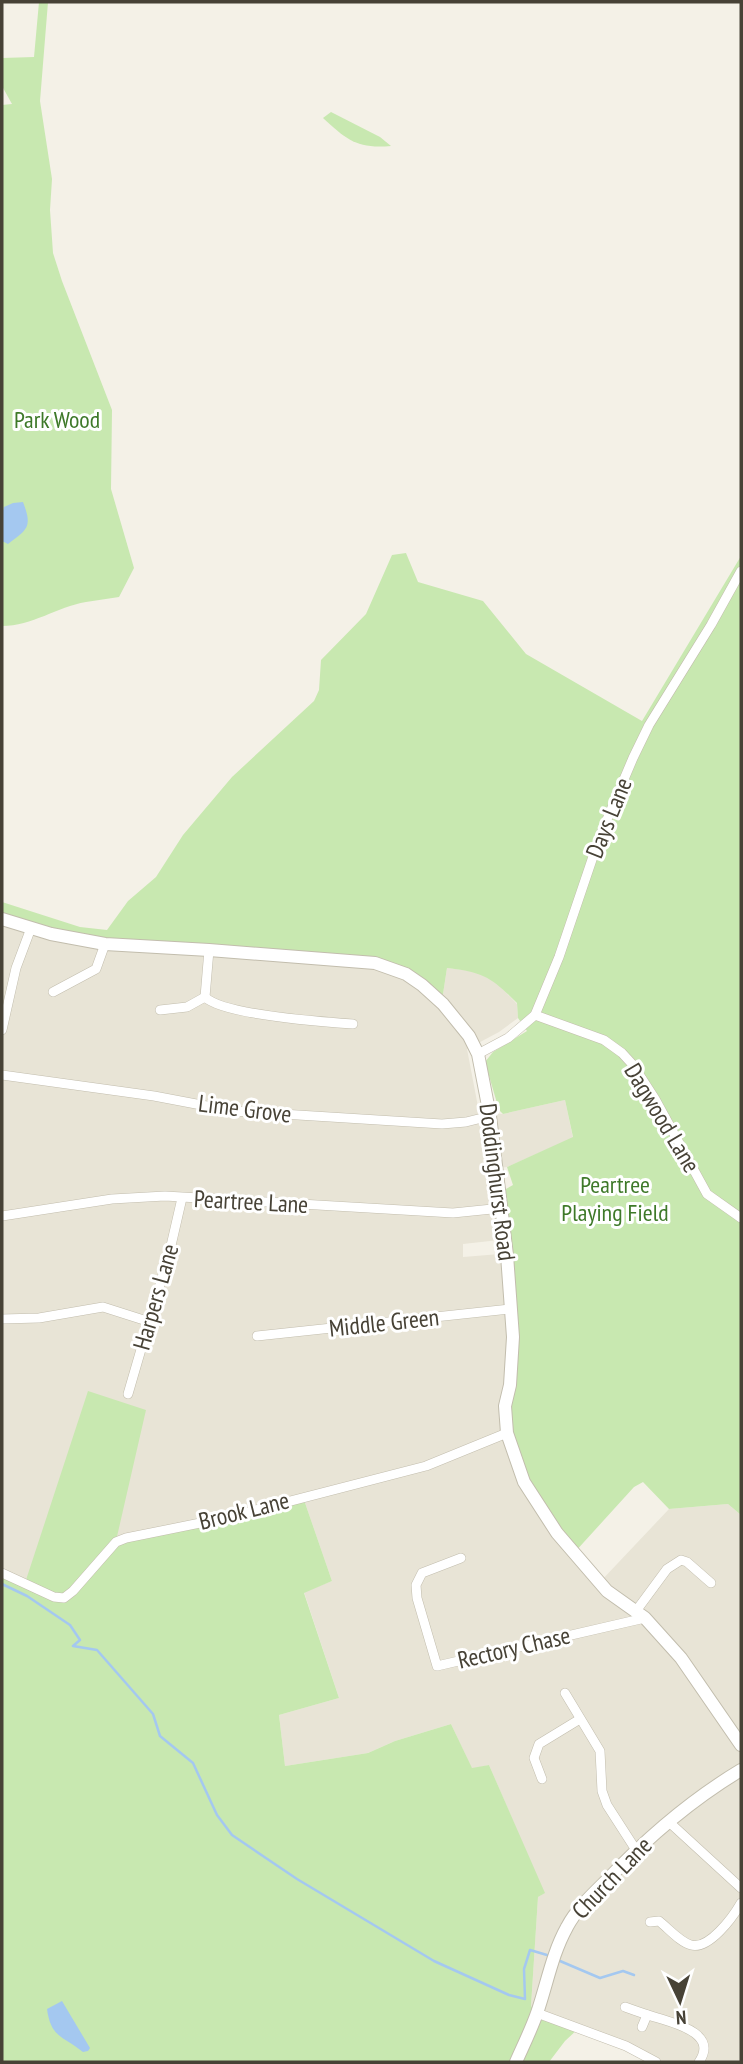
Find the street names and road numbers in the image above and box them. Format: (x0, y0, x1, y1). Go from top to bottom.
street label: Days Lane (578, 773, 639, 863)
street label: Dagwood Lane (618, 1057, 707, 1178)
street label: Lime Grove (197, 1087, 293, 1130)
street label: Doddinghurst Road (472, 1102, 523, 1262)
street label: Peartree Lane (193, 1183, 309, 1220)
street label: Harpers Lane (126, 1240, 185, 1353)
street label: Middle Green (327, 1301, 440, 1344)
street label: Brook Lane (195, 1484, 292, 1537)
street label: Rectory Chase (454, 1619, 573, 1676)
street label: Church Lane (565, 1830, 658, 1925)

